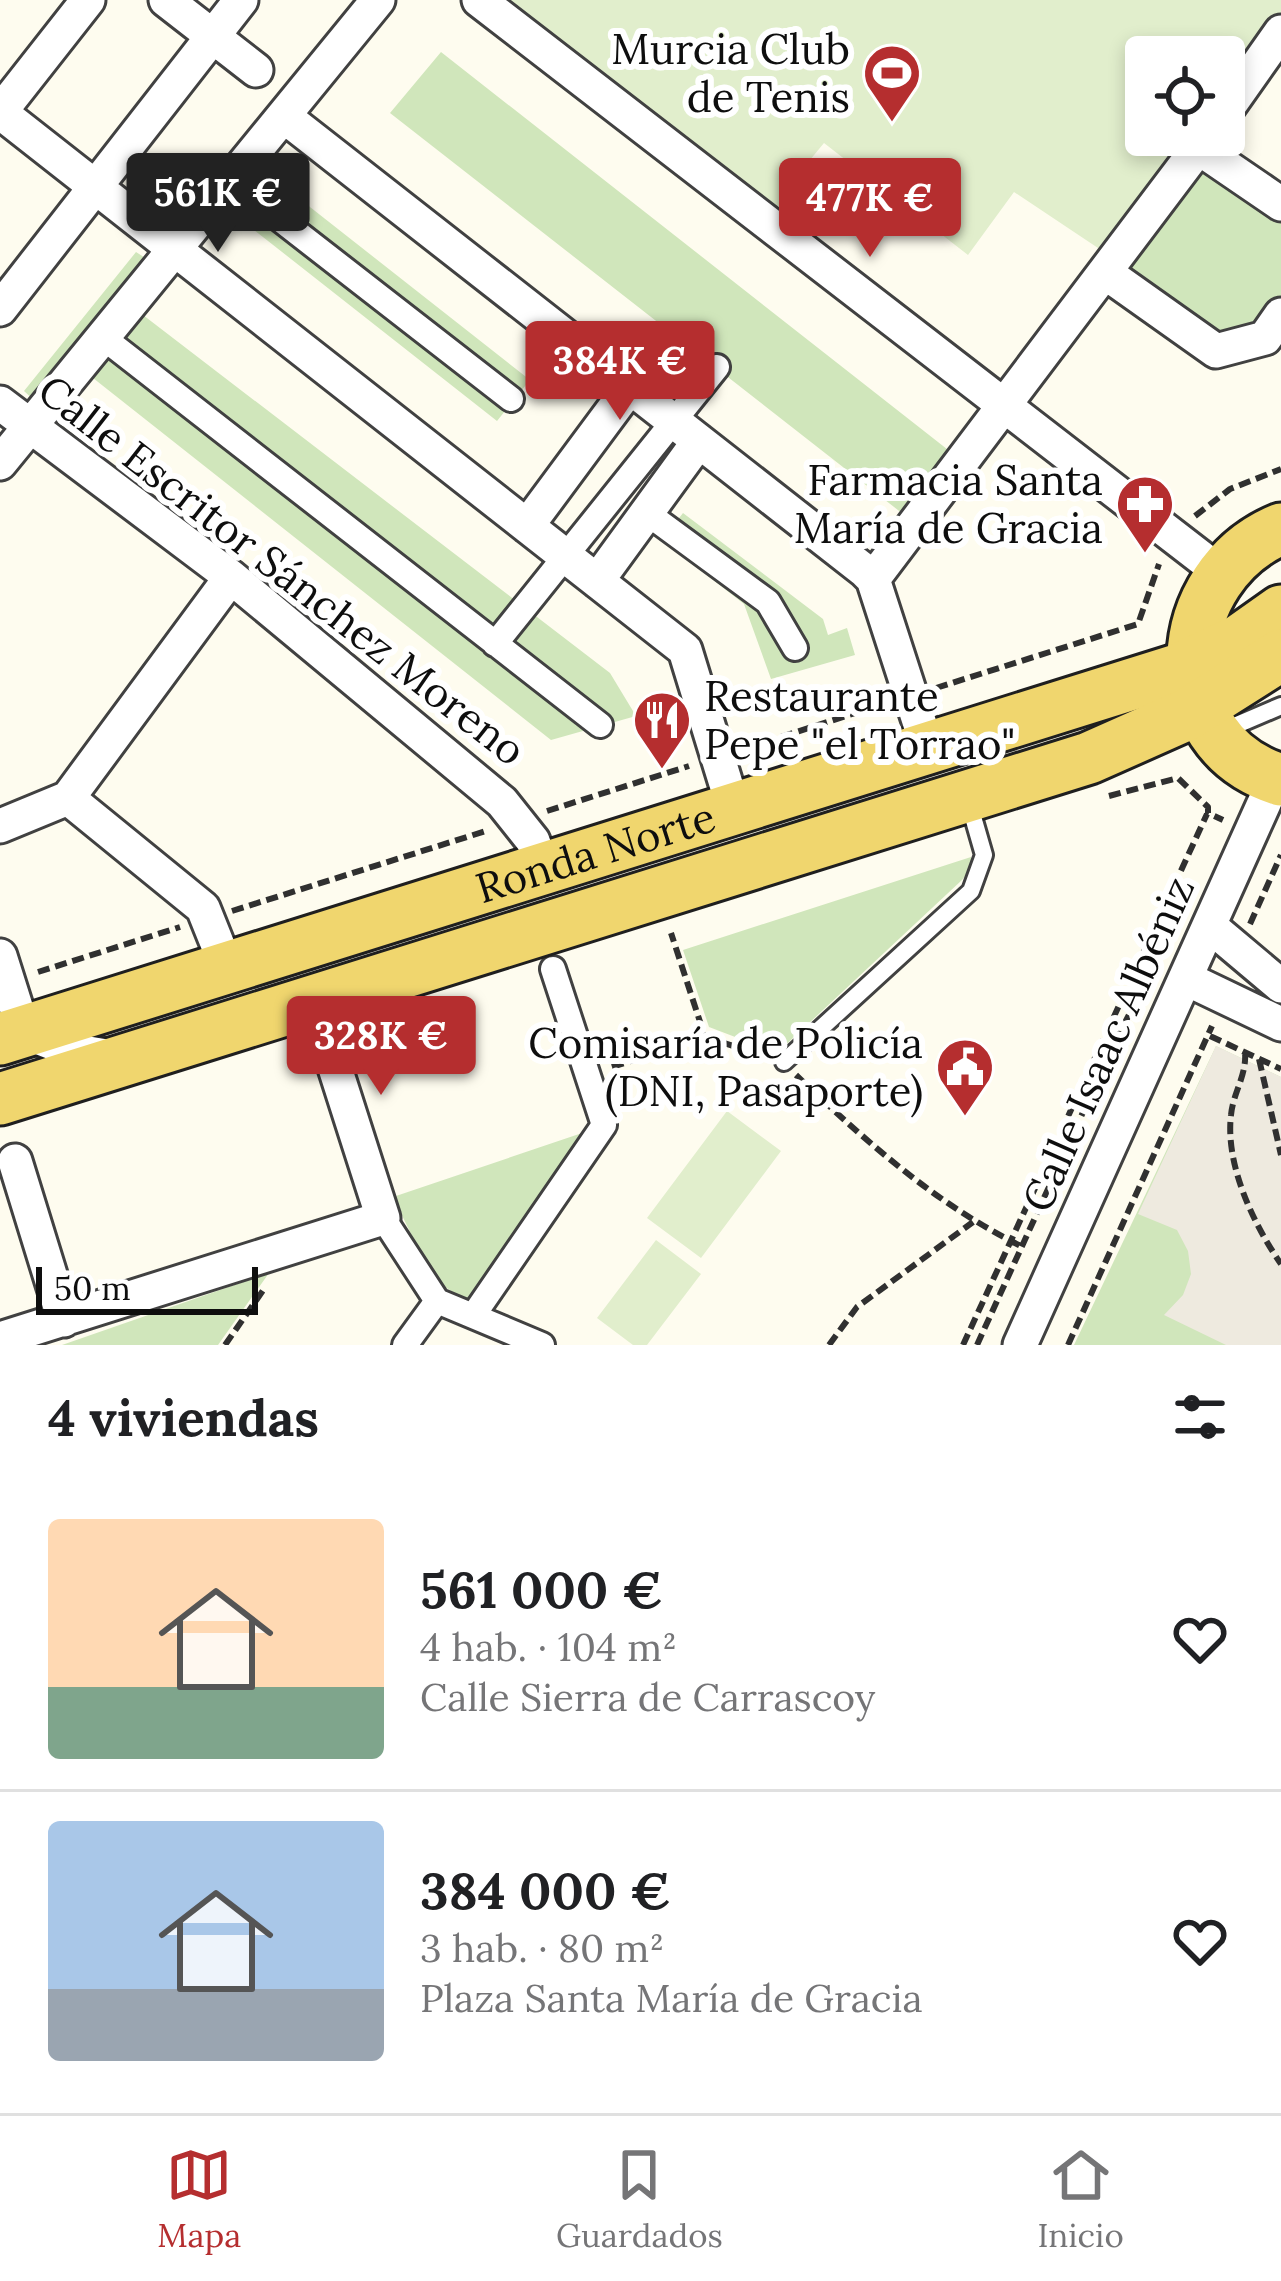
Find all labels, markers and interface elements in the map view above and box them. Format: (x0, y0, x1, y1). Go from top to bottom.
place label: Murcia Club de Tenis (611, 22, 850, 124)
map controls (1125, 36, 1245, 156)
button: locate (1125, 36, 1245, 156)
sports icon: Murcia Club de Tenis (861, 42, 923, 124)
pin: 561K € (120, 153, 316, 255)
pin: 477K € (772, 158, 968, 260)
text: 561K € (154, 167, 282, 217)
text: 477K € (806, 172, 934, 222)
pin: 384K € (522, 321, 718, 423)
text: 384K € (552, 335, 688, 385)
street label: Calle Escritor Sánchez Moreno (28, 363, 536, 777)
place label: Farmacia Santa María de Gracia (794, 453, 1103, 555)
pharmacy icon: Farmacia Santa María de Gracia (1114, 473, 1176, 555)
place label: Restaurante Pepe "el Torrao" (704, 669, 1015, 771)
restaurant icon: Restaurante Pepe "el Torrao" (631, 689, 693, 771)
street label: Ronda Norte (469, 790, 722, 915)
street label: Calle Isaac Albéniz (1010, 868, 1206, 1220)
pin: 328K € (283, 996, 479, 1098)
text: 328K € (314, 1010, 448, 1060)
place label: Comisaría de Policía (DNI, Pasaporte) (528, 1016, 923, 1118)
public building icon: Comisaría de Policía (DNI, Pasaporte) (934, 1036, 996, 1118)
scale bar (36, 1261, 258, 1314)
text: 50 m (54, 1267, 131, 1309)
icon: filters (1167, 1384, 1233, 1450)
text: 4 viviendas (48, 1385, 319, 1450)
text: 561 000 € (420, 1557, 663, 1622)
icon: home (144, 1567, 288, 1711)
icon: heart (1167, 1606, 1233, 1672)
text: 4 hab. · 104 m² (420, 1622, 677, 1672)
text: Calle Sierra de Carrascoy (420, 1672, 875, 1722)
text: 384 000 € (420, 1858, 671, 1923)
icon: home (144, 1869, 288, 2013)
icon: heart (1167, 1908, 1233, 1974)
text: 3 hab. · 80 m² (420, 1923, 664, 1973)
text: Plaza Santa María de Gracia (420, 1973, 923, 2023)
tab: Mapa (157, 2142, 241, 2256)
tab: Guardados (556, 2142, 723, 2256)
tab: Inicio (1037, 2142, 1124, 2256)

